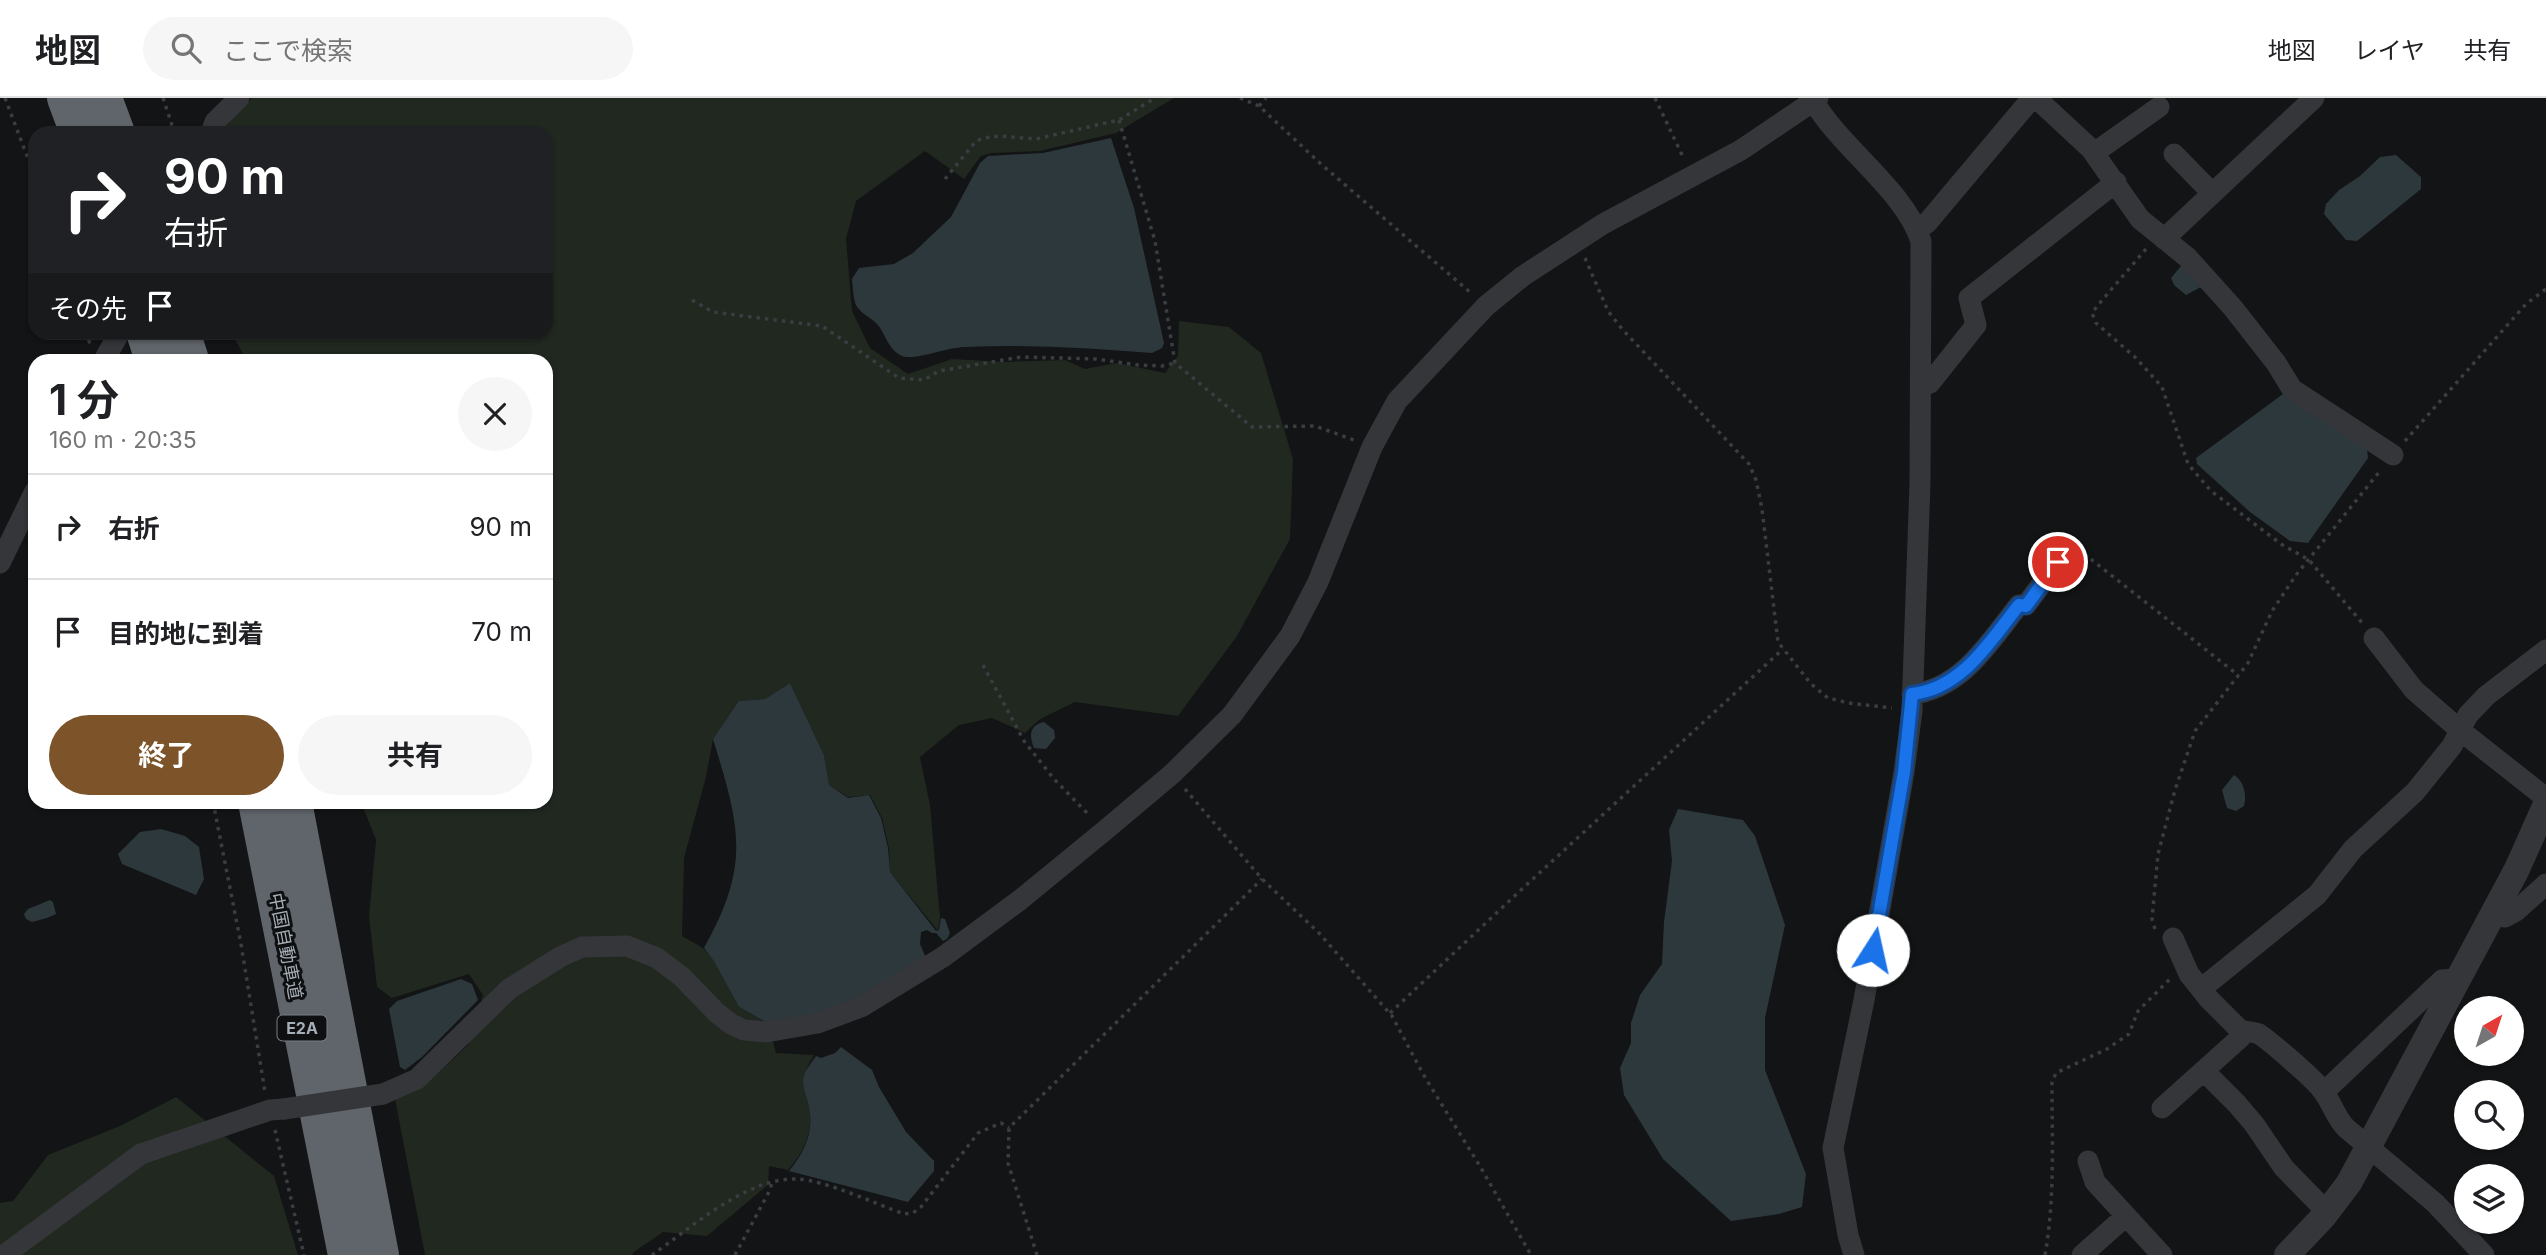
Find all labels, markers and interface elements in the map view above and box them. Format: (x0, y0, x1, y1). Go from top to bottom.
search box (143, 17, 633, 80)
icon: search (167, 29, 205, 67)
text: 地図 (35, 30, 101, 70)
text: ここで検索 (223, 35, 353, 66)
text: 地図 (2268, 36, 2316, 65)
text: レイヤ (2354, 36, 2425, 65)
text: 共有 (2463, 36, 2511, 65)
text: 90 m (164, 147, 285, 206)
icon: right (49, 154, 140, 245)
text: 右折 (164, 213, 228, 252)
icon: arrive (141, 287, 179, 325)
text: その先 (49, 293, 127, 324)
text: 1 分 (49, 374, 119, 425)
button: close (458, 377, 532, 451)
text: 160 m · 20:35 (49, 426, 197, 454)
icon: right (49, 508, 87, 546)
text: 90 m (469, 511, 532, 542)
text: 右折 (108, 513, 160, 544)
pin (2028, 532, 2088, 592)
icon: arrive (2039, 543, 2077, 581)
icon: arrive (49, 613, 87, 651)
text: 70 m (471, 616, 532, 647)
text: 目的地に到着 (108, 618, 264, 649)
button: 終了 (49, 715, 284, 795)
button: 共有 (298, 715, 532, 795)
street label: 中国自動車道 (265, 891, 307, 1001)
position arrow (1836, 913, 1910, 987)
north arrow (2454, 996, 2524, 1066)
map controls (2454, 996, 2524, 1234)
road number: E2A (278, 1016, 326, 1040)
button: search (2454, 1080, 2524, 1150)
button: layers (2454, 1164, 2524, 1234)

